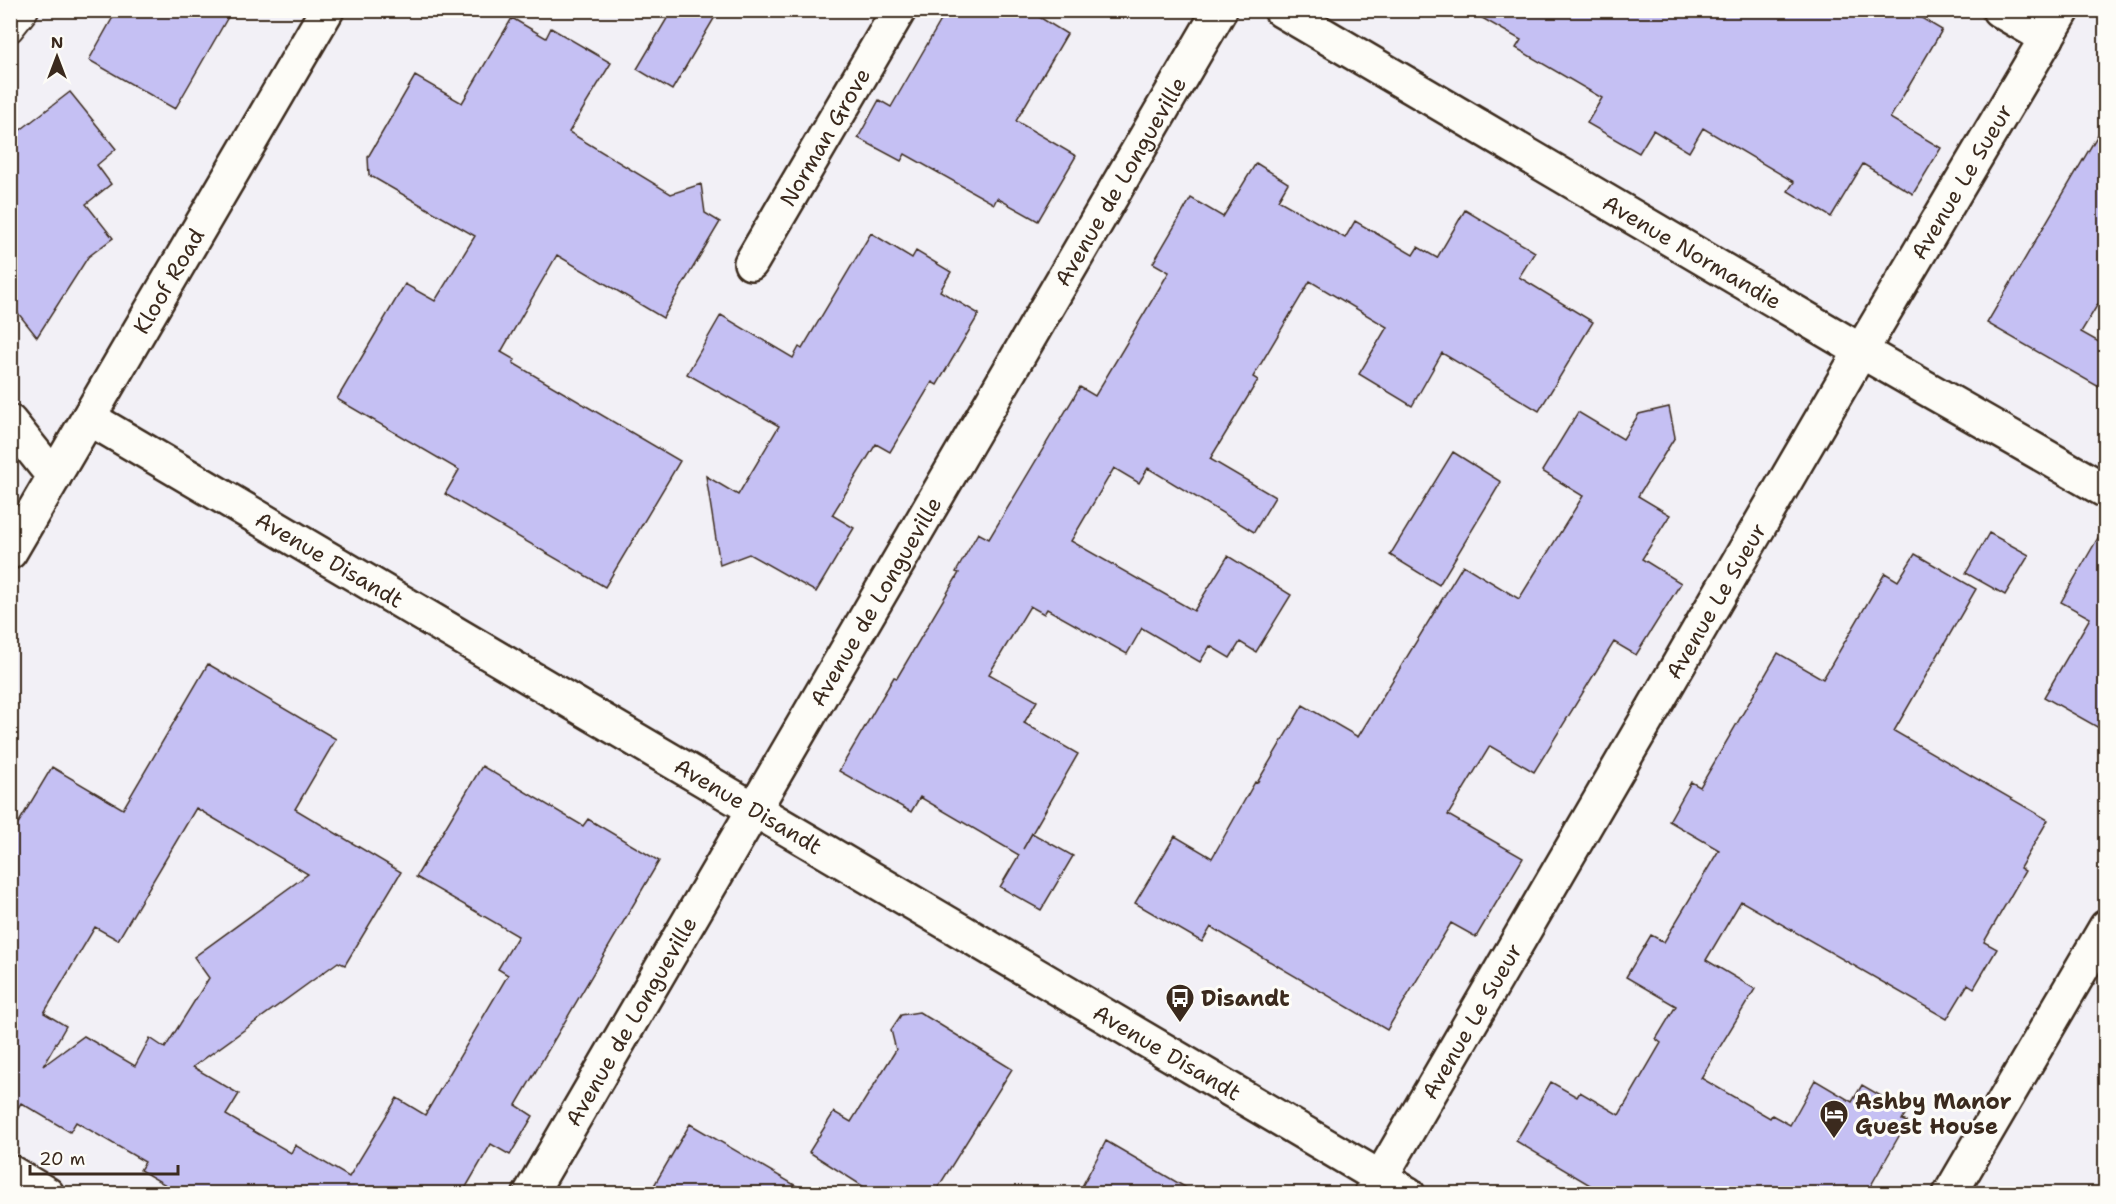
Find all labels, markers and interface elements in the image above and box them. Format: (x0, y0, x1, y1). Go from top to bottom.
north arrow (27, 27, 87, 87)
text: N (51, 32, 63, 53)
street label: Norman Grove (773, 62, 877, 212)
street label: Avenue de Longueville (1048, 71, 1193, 292)
street label: Avenue Le Sueur (1904, 98, 2019, 265)
street label: Avenue Normandie (1598, 188, 1787, 316)
street label: Kloof Road (126, 223, 211, 339)
street label: Avenue de Longueville (803, 491, 948, 711)
street label: Avenue Disandt (250, 505, 409, 614)
street label: Avenue Le Sueur (1659, 517, 1773, 684)
street label: Avenue Disandt (669, 751, 828, 861)
street label: Avenue de Longueville (558, 911, 703, 1131)
street label: Avenue Le Sueur (1415, 938, 1528, 1105)
bus stop icon: Disandt (1164, 982, 1196, 1024)
place label: Disandt (1201, 984, 1290, 1013)
street label: Avenue Disandt (1088, 998, 1246, 1107)
place label: Ashby Manor Guest House (1855, 1087, 2012, 1141)
hotel icon: Ashby Manor Guest House (1818, 1098, 1850, 1140)
scale bar (30, 1138, 178, 1176)
text: 20 m (39, 1147, 85, 1171)

